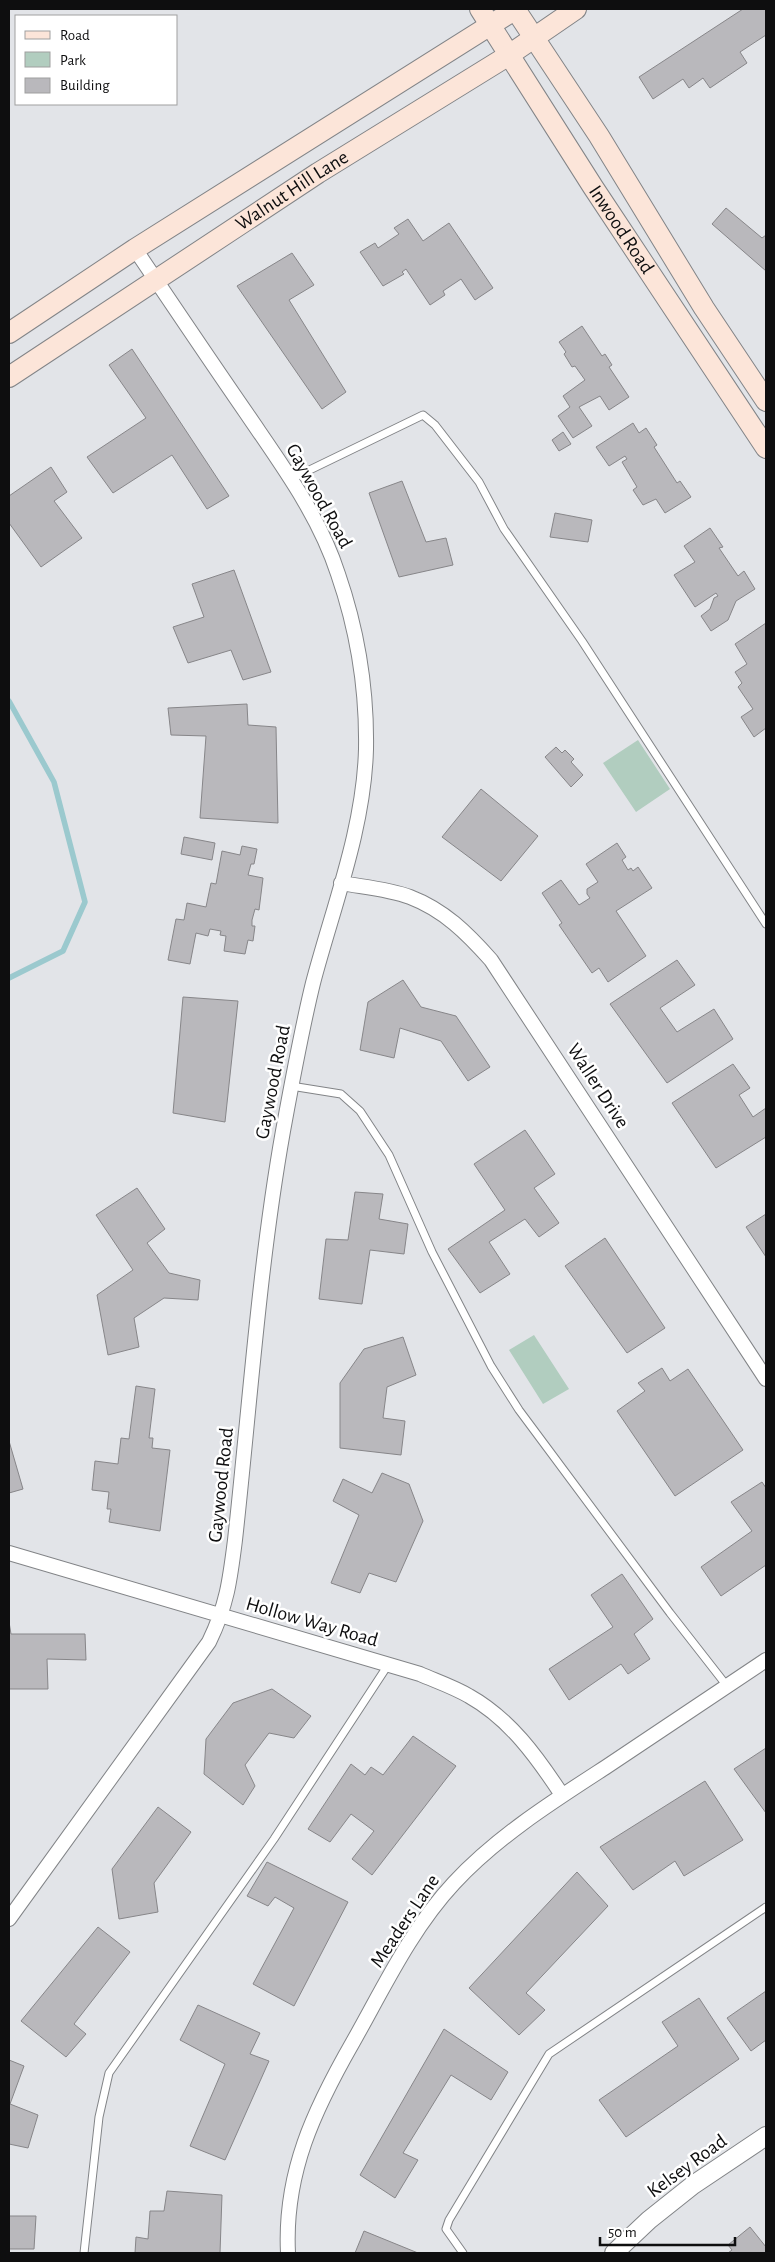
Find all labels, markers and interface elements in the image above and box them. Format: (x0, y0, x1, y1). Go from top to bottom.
legend (15, 15, 178, 105)
text: Road (60, 28, 90, 43)
text: Park (60, 53, 86, 68)
text: Building (60, 78, 110, 93)
street label: Walnut Hill Lane (232, 147, 352, 234)
street label: Inwood Road (585, 182, 658, 277)
street label: Gaywood Road (282, 441, 356, 551)
street label: Gaywood Road (252, 1023, 294, 1141)
street label: Waller Drive (563, 1040, 633, 1132)
street label: Gaywood Road (205, 1426, 237, 1544)
street label: Hollow Way Road (244, 1594, 380, 1650)
street label: Meaders Lane (367, 1871, 443, 1971)
street label: Kelsey Road (644, 2131, 730, 2201)
scale bar (600, 2214, 735, 2246)
text: 50 m (608, 2225, 637, 2240)

